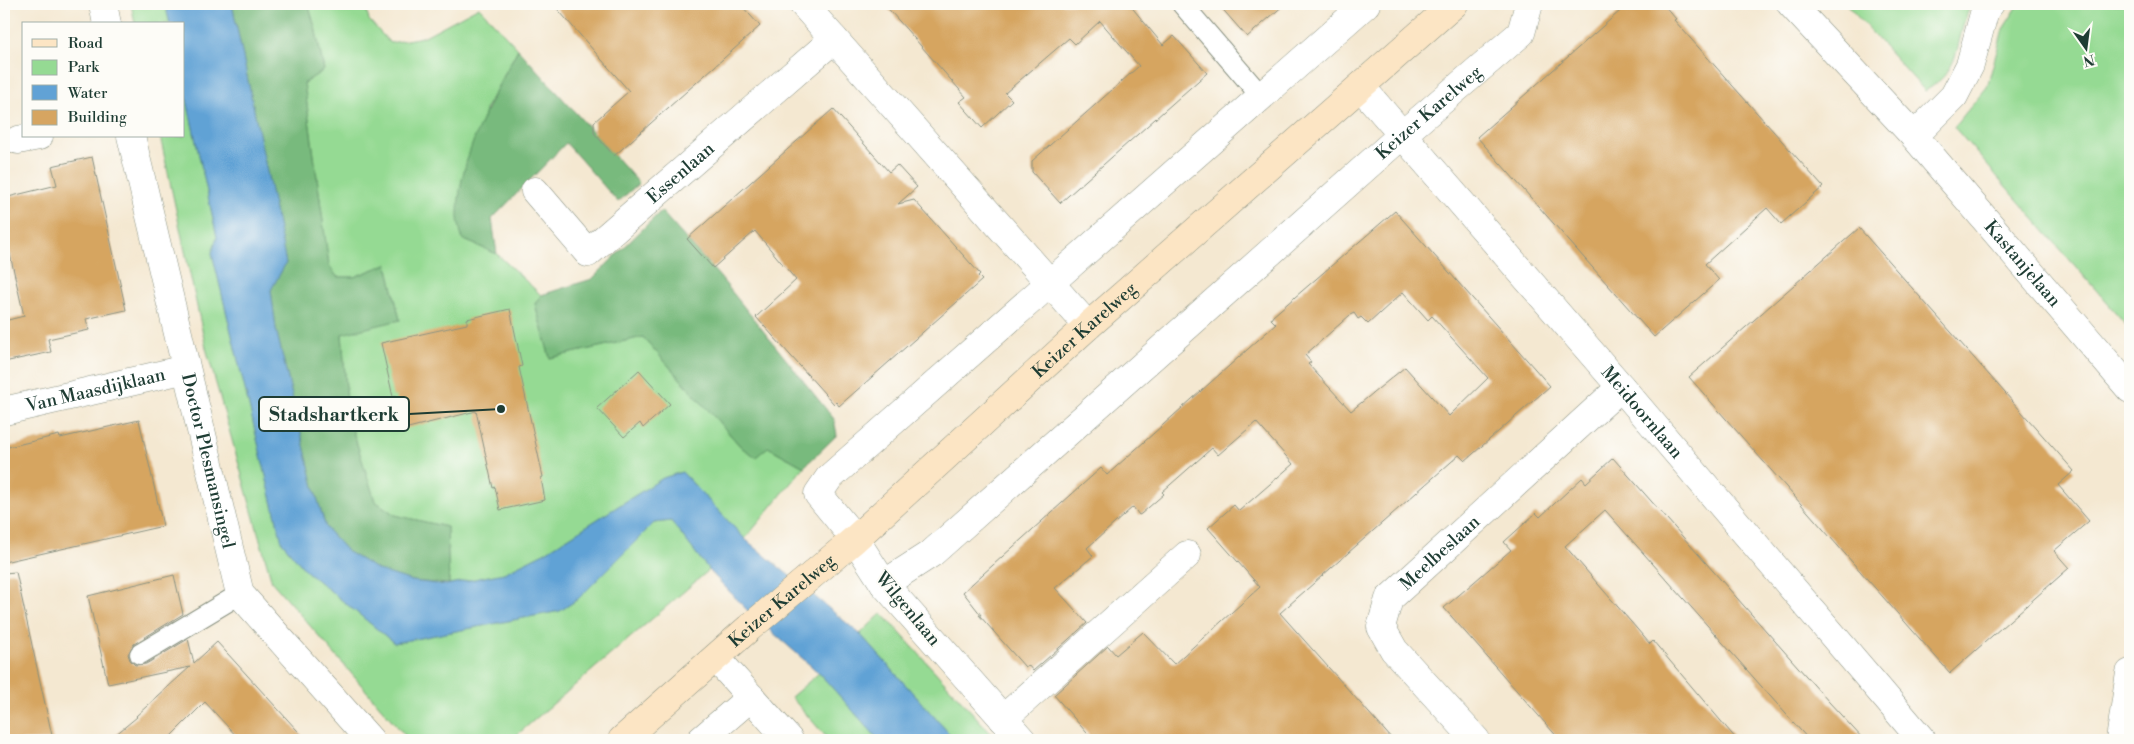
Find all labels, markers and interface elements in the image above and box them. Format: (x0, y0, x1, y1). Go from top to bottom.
legend (22, 22, 185, 138)
north arrow (2062, 22, 2112, 72)
text: Road (68, 34, 103, 53)
text: N (2081, 50, 2096, 70)
text: Park (68, 58, 100, 77)
street label: Keizer Karelweg (1371, 60, 1487, 165)
text: Water (67, 84, 108, 103)
text: Building (67, 108, 127, 127)
street label: Essenlaan (642, 137, 719, 208)
street label: Kastanjelaan (1979, 215, 2066, 312)
street label: Keizer Karelweg (1027, 277, 1142, 383)
street label: Meidoornlaan (1596, 361, 1689, 463)
street label: Van Maasdijklaan (23, 363, 168, 417)
street label: Doctor Plesmansingel (176, 371, 240, 551)
callout: Stadshartkerk (259, 397, 409, 431)
text: Stadshartkerk (269, 403, 399, 427)
street label: Meelbeslaan (1395, 510, 1485, 595)
street label: Keizer Karelweg (723, 549, 841, 652)
street label: Wilgenlaan (870, 566, 946, 651)

